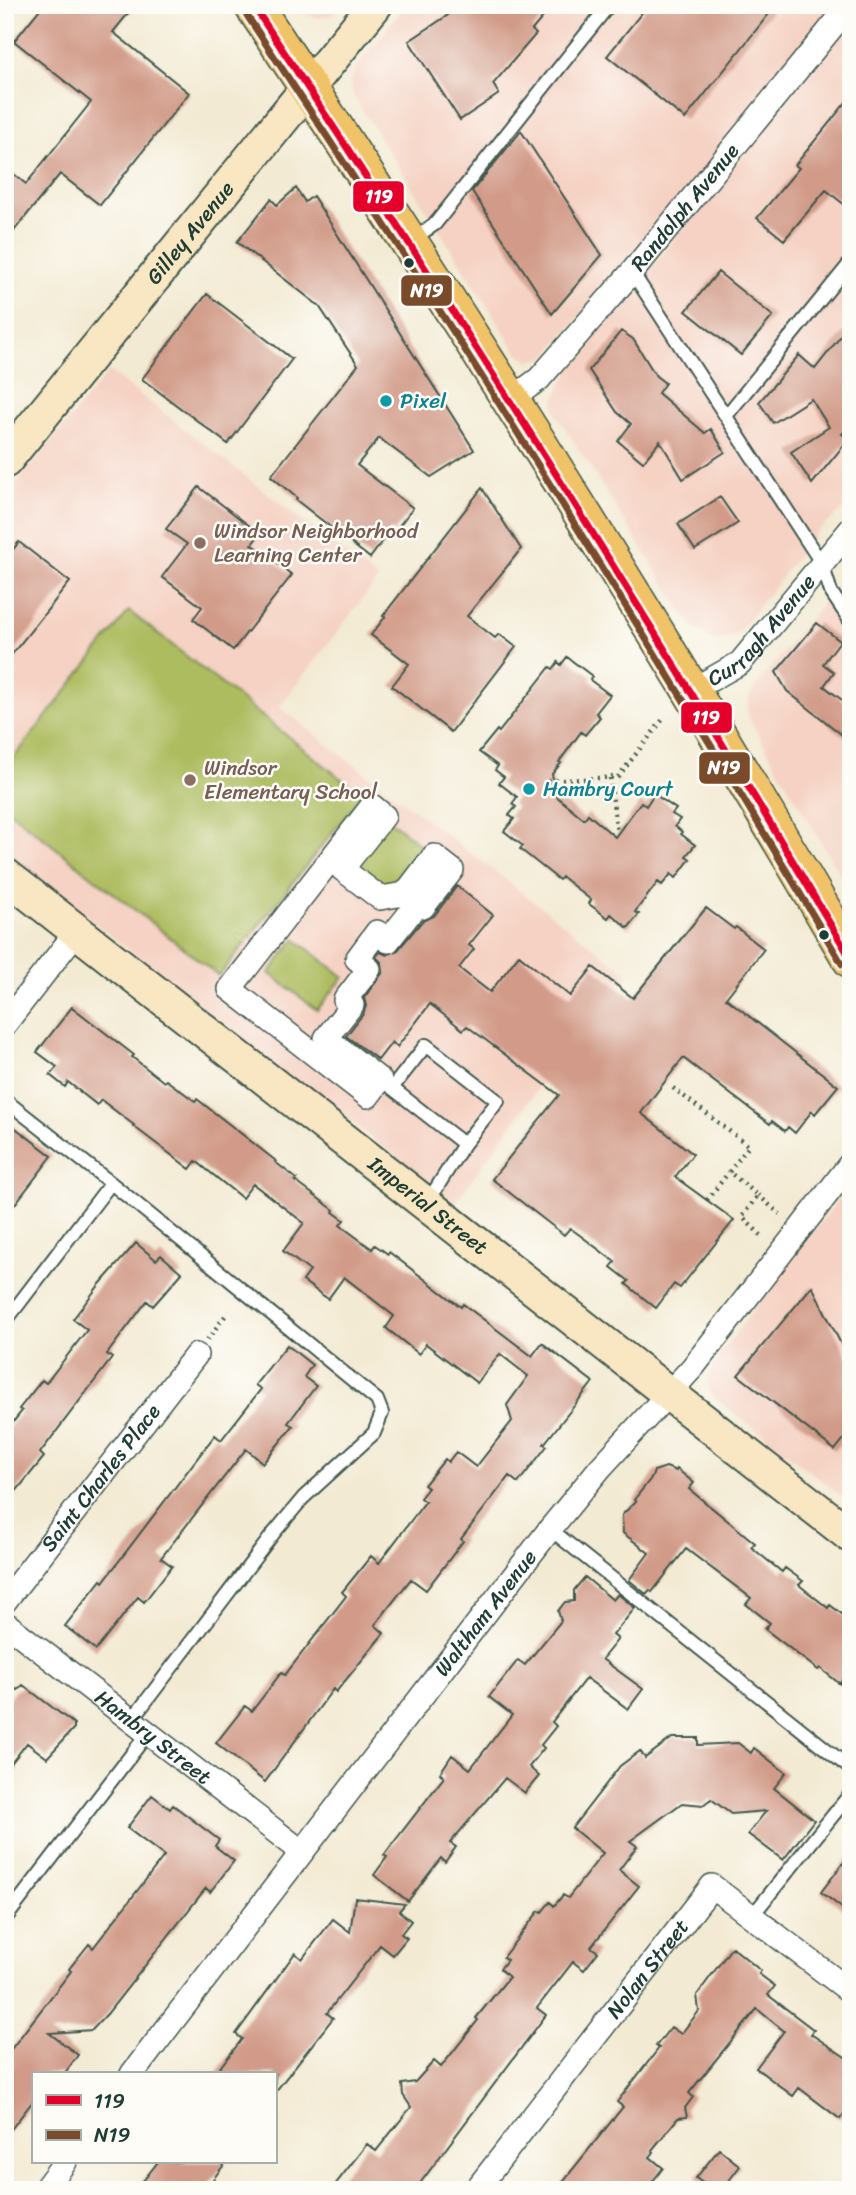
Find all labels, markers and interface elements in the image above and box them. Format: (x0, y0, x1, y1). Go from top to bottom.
street label: Randolph Avenue (620, 135, 749, 280)
street label: Gilley Avenue (136, 172, 245, 293)
line badge: 119 (352, 180, 405, 213)
text: 119 (365, 180, 393, 213)
unlabelled marker (402, 256, 416, 270)
line badge: N19 (400, 274, 453, 307)
text: N19 (410, 274, 444, 307)
place label: Pixel (400, 382, 447, 420)
marker: Pixel (378, 393, 394, 409)
place label: Windsor Neighborhood Learning Center (214, 512, 420, 574)
marker: Windsor Neighborhood Learning Center (192, 535, 208, 551)
street label: Curragh Avenue (700, 565, 826, 697)
line badge: 119 (680, 701, 733, 734)
text: 119 (692, 701, 720, 734)
place label: Windsor Elementary School (204, 749, 378, 811)
line badge: N19 (698, 751, 751, 785)
text: N19 (707, 751, 741, 784)
place label: Hambry Court (543, 770, 674, 808)
marker: Windsor Elementary School (182, 772, 198, 788)
marker: Hambry Court (521, 781, 537, 797)
unlabelled marker (817, 928, 831, 942)
street label: Imperial Street (359, 1146, 497, 1265)
street label: Saint Charles Place (31, 1395, 171, 1560)
street label: Waltham Avenue (424, 1541, 547, 1685)
street label: Hambry Street (86, 1679, 220, 1795)
street label: Nolan Street (596, 1910, 699, 2027)
legend (32, 2072, 276, 2164)
text: 119 (94, 2082, 125, 2120)
text: N19 (94, 2116, 131, 2154)

